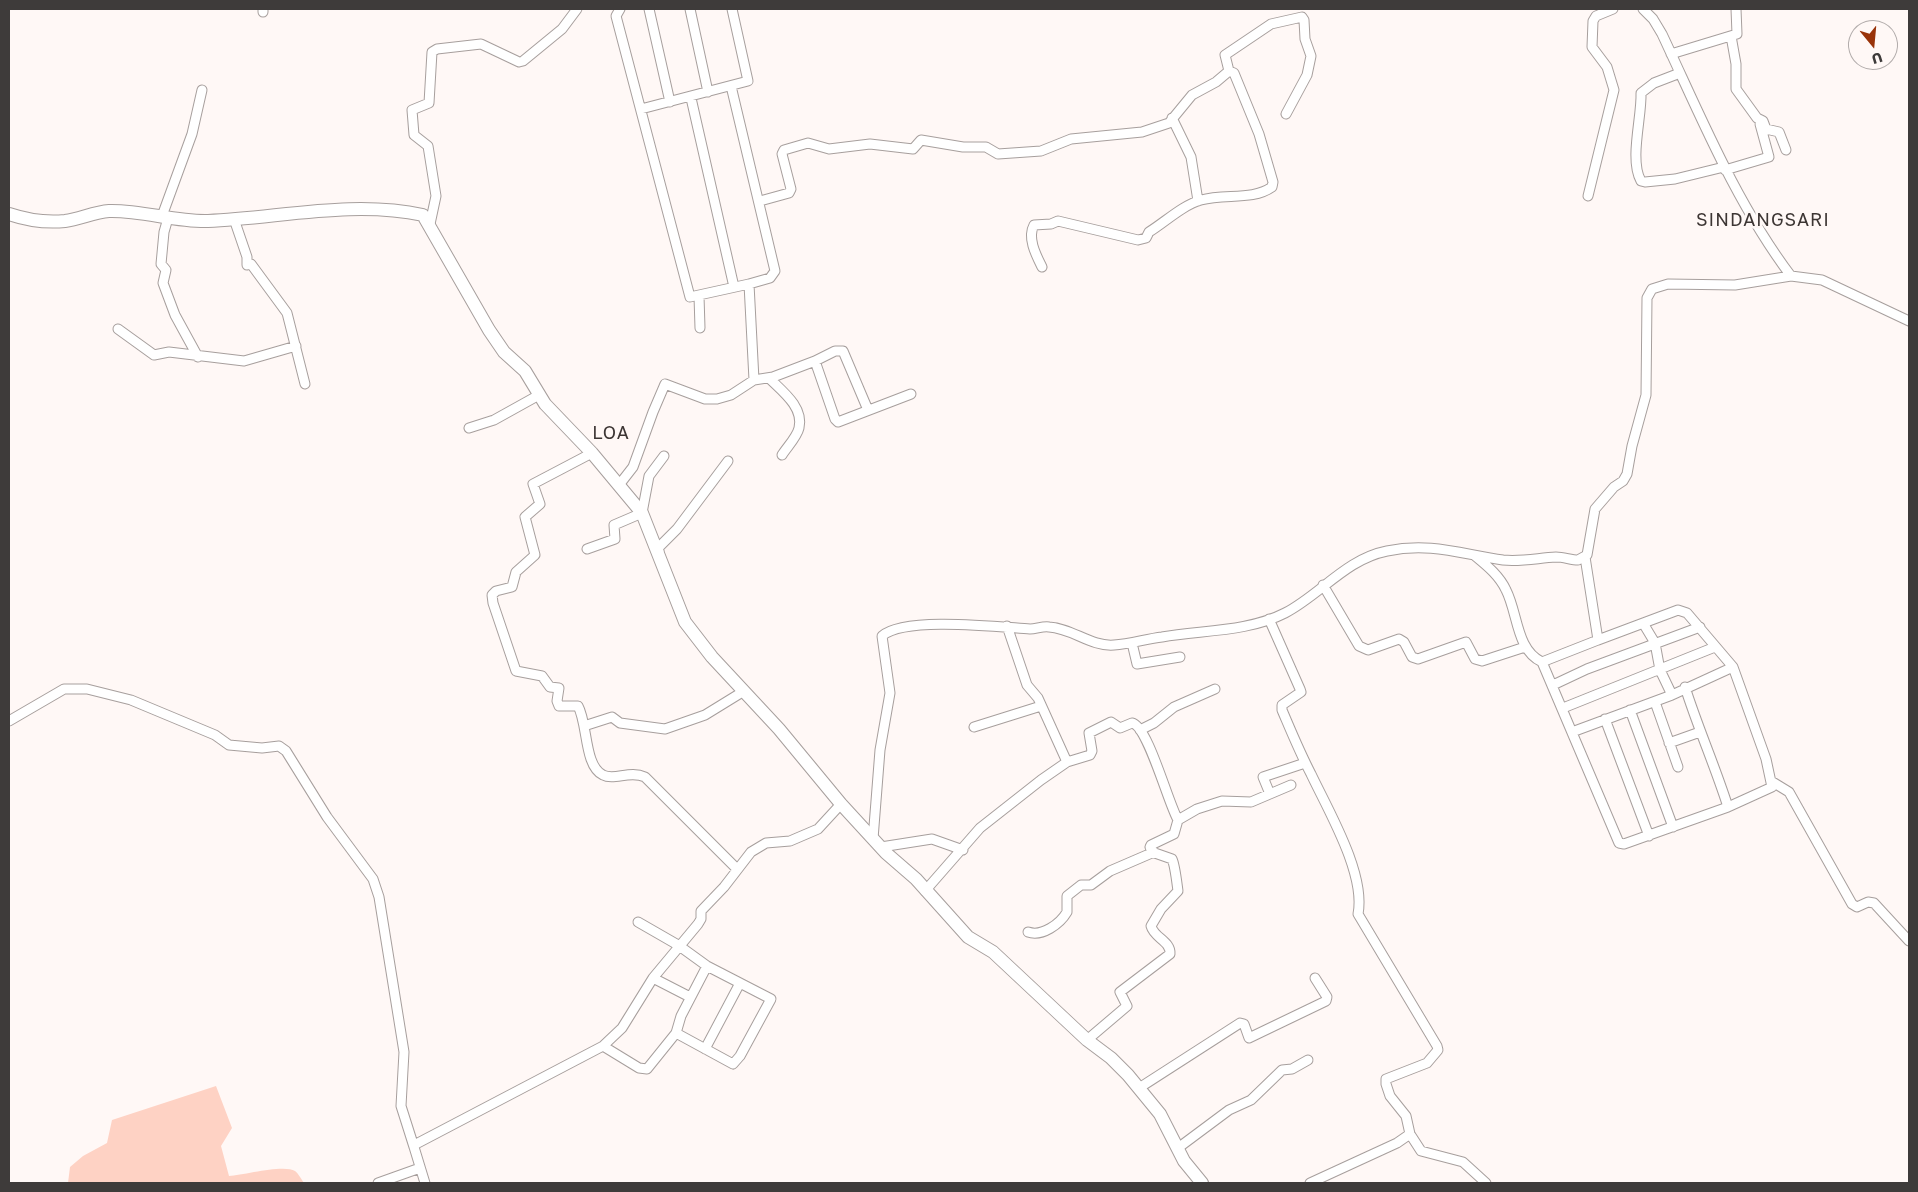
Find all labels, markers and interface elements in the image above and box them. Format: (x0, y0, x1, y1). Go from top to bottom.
north arrow (1848, 20, 1898, 70)
text: U (1870, 49, 1885, 68)
district label: SINDANGSARI (1695, 209, 1831, 231)
district label: LOA (592, 422, 630, 444)

